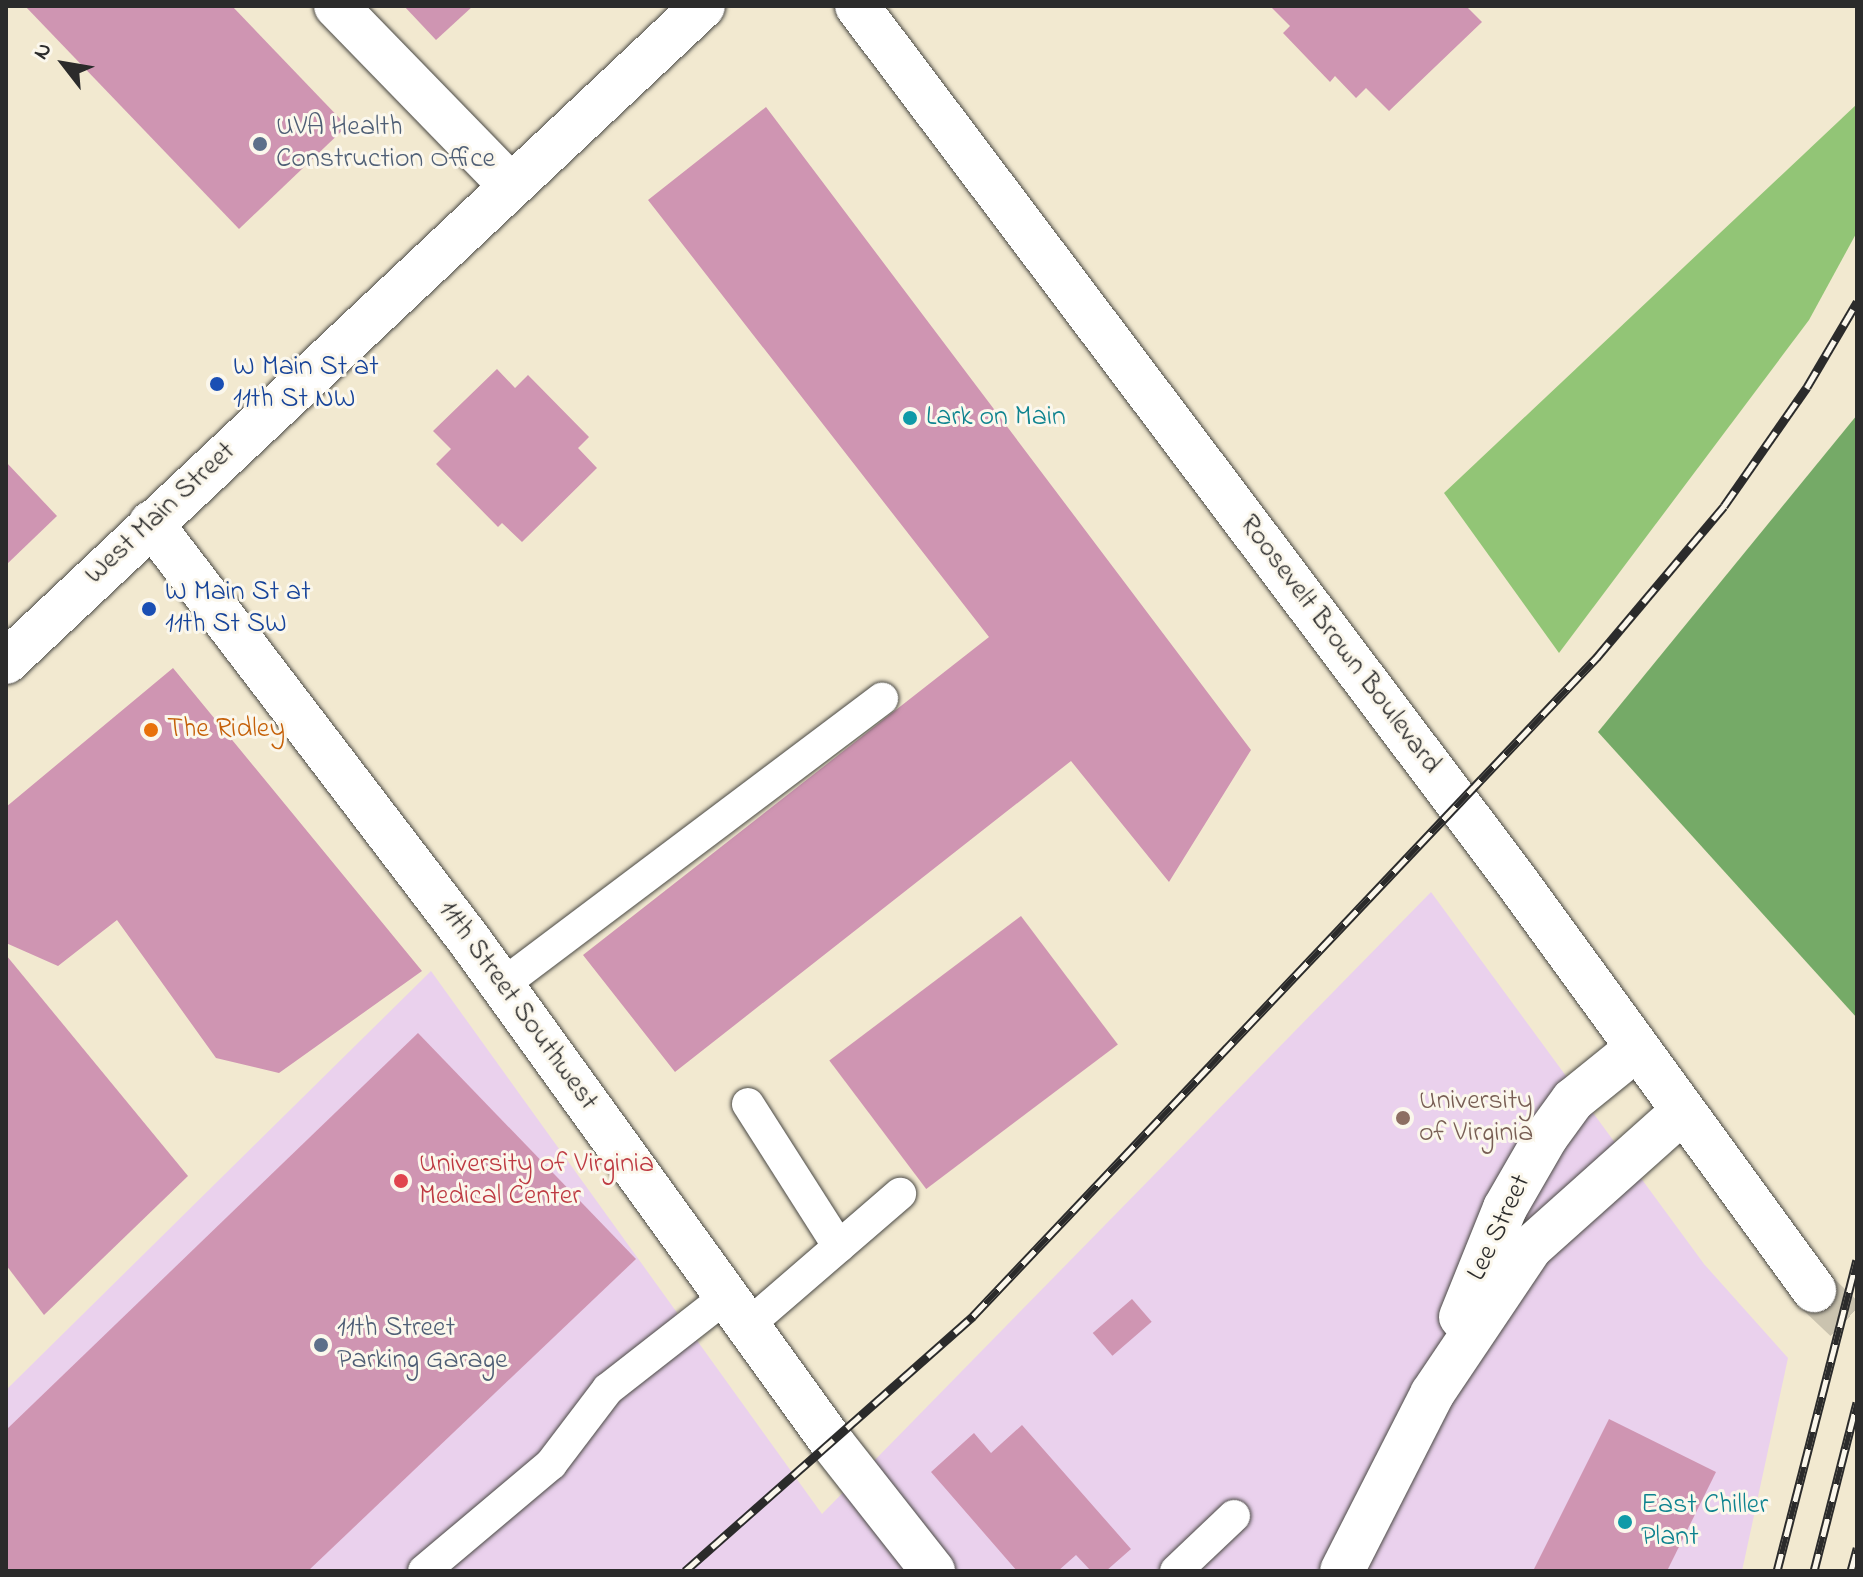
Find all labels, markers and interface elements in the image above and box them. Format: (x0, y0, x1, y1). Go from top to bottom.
north arrow (24, 24, 104, 104)
text: N (26, 37, 61, 66)
place label: UVA Health Construction Office (276, 111, 495, 177)
marker: UVA Health Construction Office (251, 135, 269, 153)
place label: W Main St at 11th St NW (233, 351, 379, 417)
marker: W Main St at 11th St NW (208, 375, 226, 393)
place label: Lark on Main (926, 401, 1066, 435)
marker: Lark on Main (901, 409, 919, 427)
street label: West Main Street (79, 436, 243, 592)
street label: Roosevelt Brown Boulevard (1231, 509, 1447, 781)
place label: W Main St at 11th St SW (165, 576, 311, 642)
marker: W Main St at 11th St SW (140, 600, 158, 618)
place label: The Ridley (167, 713, 285, 747)
marker: The Ridley (142, 721, 160, 739)
street label: 11th Street Southwest (430, 895, 604, 1117)
place label: University of Virginia (1419, 1085, 1533, 1151)
marker: University of Virginia (1394, 1109, 1412, 1127)
place label: University of Virginia Medical Center (419, 1148, 654, 1214)
marker: University of Virginia Medical Center (390, 1170, 412, 1192)
street label: Lee Street (1461, 1170, 1539, 1286)
place label: 11th Street Parking Garage (337, 1312, 508, 1378)
marker: 11th Street Parking Garage (312, 1336, 330, 1354)
place label: East Chiller Plant (1641, 1489, 1768, 1555)
marker: East Chiller Plant (1616, 1513, 1634, 1531)

